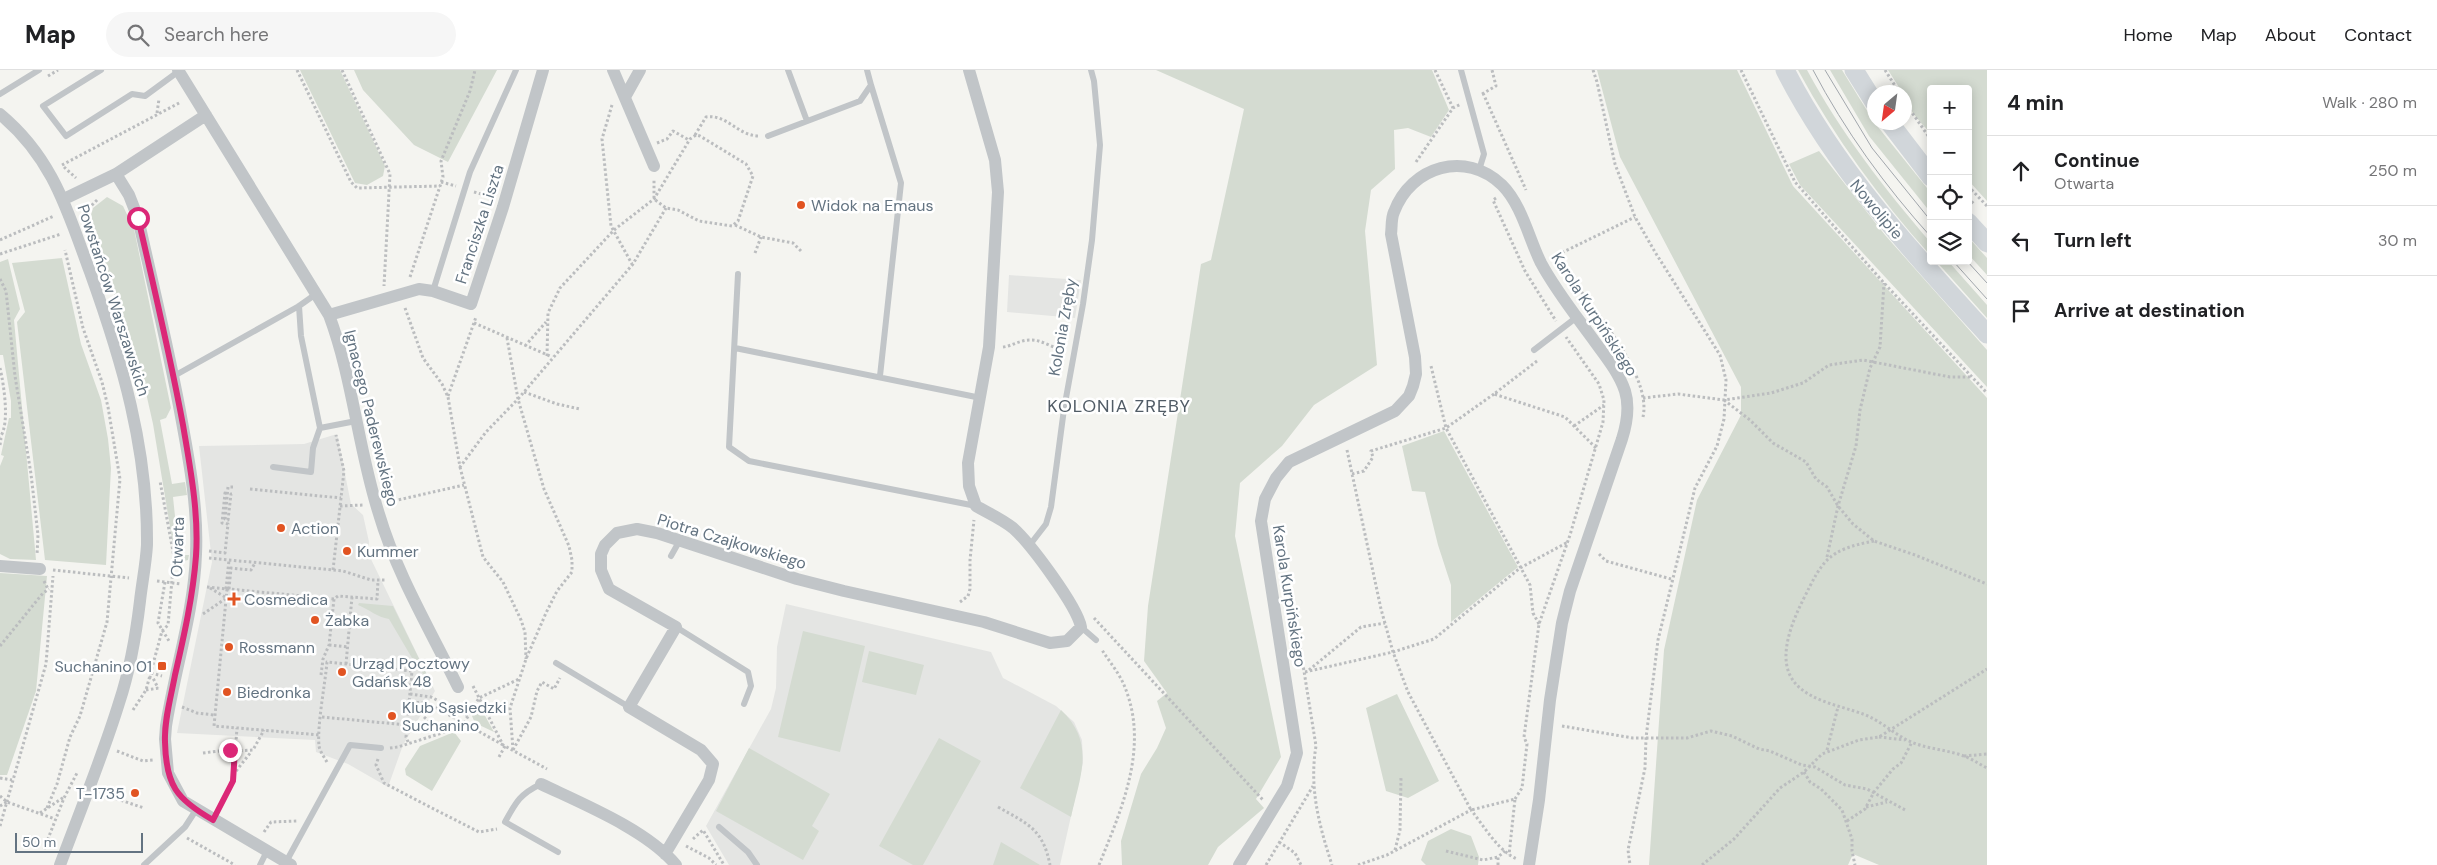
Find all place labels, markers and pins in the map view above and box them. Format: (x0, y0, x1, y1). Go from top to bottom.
place label: Widok na Emaus (811, 195, 934, 216)
marker: Widok na Emaus (795, 199, 807, 211)
place label: Action (291, 518, 339, 539)
marker: Action (275, 522, 287, 534)
place label: Kummer (357, 541, 419, 562)
marker: Kummer (341, 545, 353, 557)
place label: Cosmedica (244, 589, 328, 610)
marker: Cosmedica (228, 593, 240, 605)
place label: Żabka (325, 610, 369, 631)
marker: Żabka (309, 614, 321, 626)
place label: Rossmann (239, 637, 315, 658)
marker: Rossmann (223, 641, 235, 653)
place label: Urząd Pocztowy Gdańsk 48 (352, 653, 470, 692)
place label: Suchanino 01 (55, 656, 152, 677)
marker: Suchanino 01 (156, 660, 168, 672)
marker: Urząd Pocztowy Gdańsk 48 (336, 666, 348, 678)
place label: Biedronka (237, 682, 311, 703)
marker: Biedronka (221, 686, 233, 698)
place label: Klub Sąsiedzki Suchanino (402, 697, 507, 736)
marker: Klub Sąsiedzki Suchanino (386, 710, 398, 722)
place label: T-1735 (76, 783, 125, 804)
marker: T-1735 (129, 787, 141, 799)

